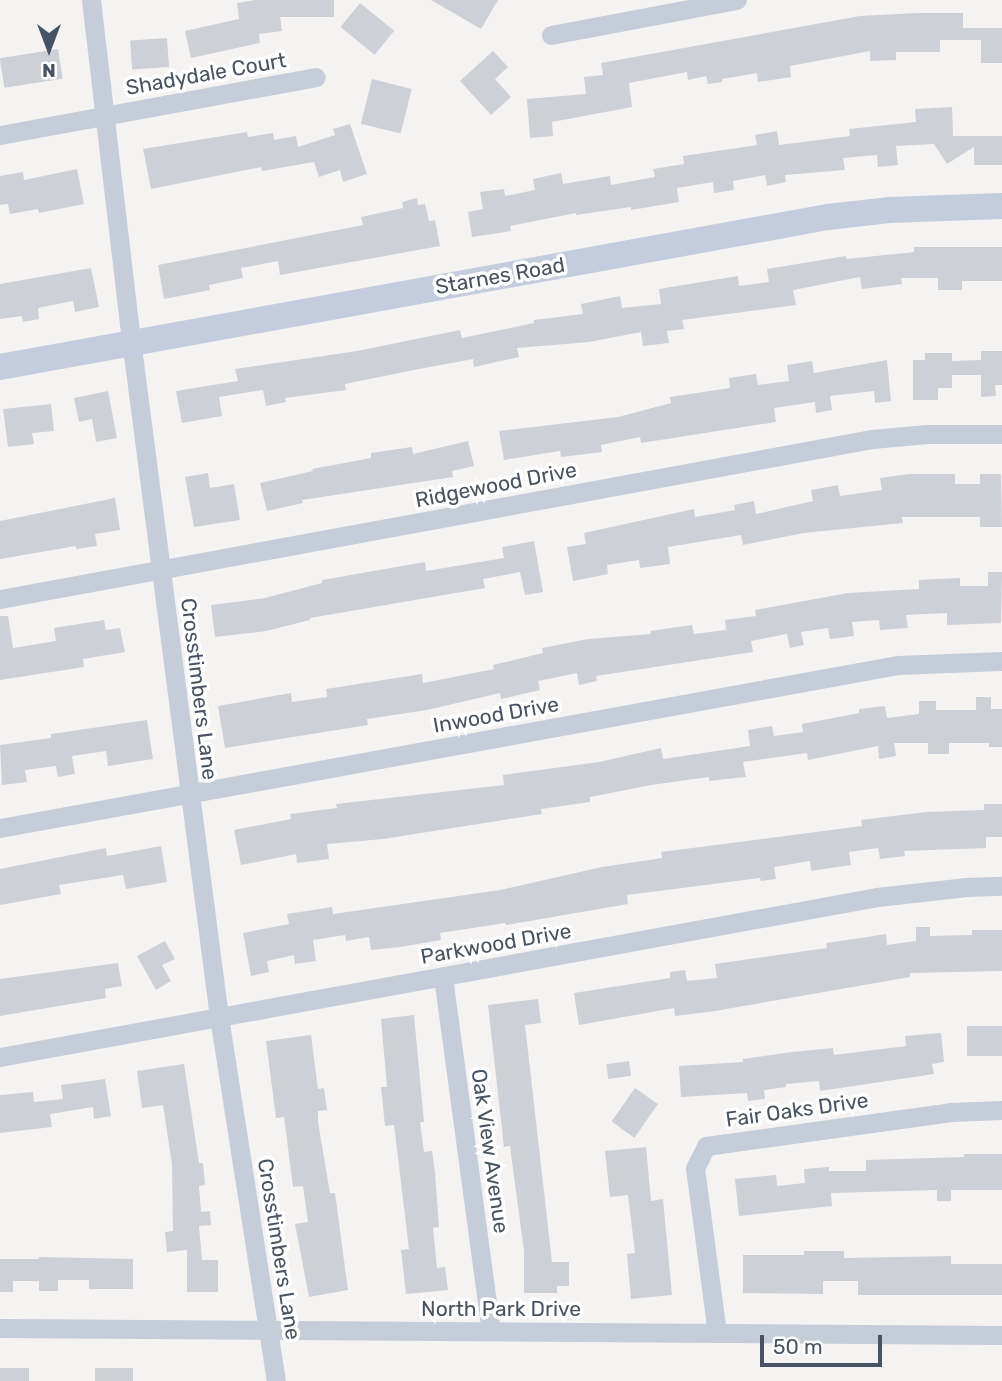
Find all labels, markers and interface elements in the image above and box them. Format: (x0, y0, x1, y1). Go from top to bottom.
north arrow (14, 14, 84, 84)
street label: Shadydale Court (124, 48, 288, 100)
text: N (42, 59, 56, 82)
street label: Starnes Road (433, 252, 567, 300)
street label: Ridgewood Drive (413, 457, 579, 513)
street label: Crosstimbers Lane (175, 597, 223, 781)
street label: Inwood Drive (431, 692, 561, 738)
street label: Parkwood Drive (419, 918, 573, 970)
street label: Oak View Avenue (466, 1066, 514, 1236)
street label: Fair Oaks Drive (724, 1087, 870, 1133)
street label: Crosstimbers Lane (252, 1157, 306, 1341)
street label: North Park Drive (421, 1296, 581, 1322)
scale bar (764, 1322, 886, 1366)
text: 50 m (773, 1334, 823, 1359)

